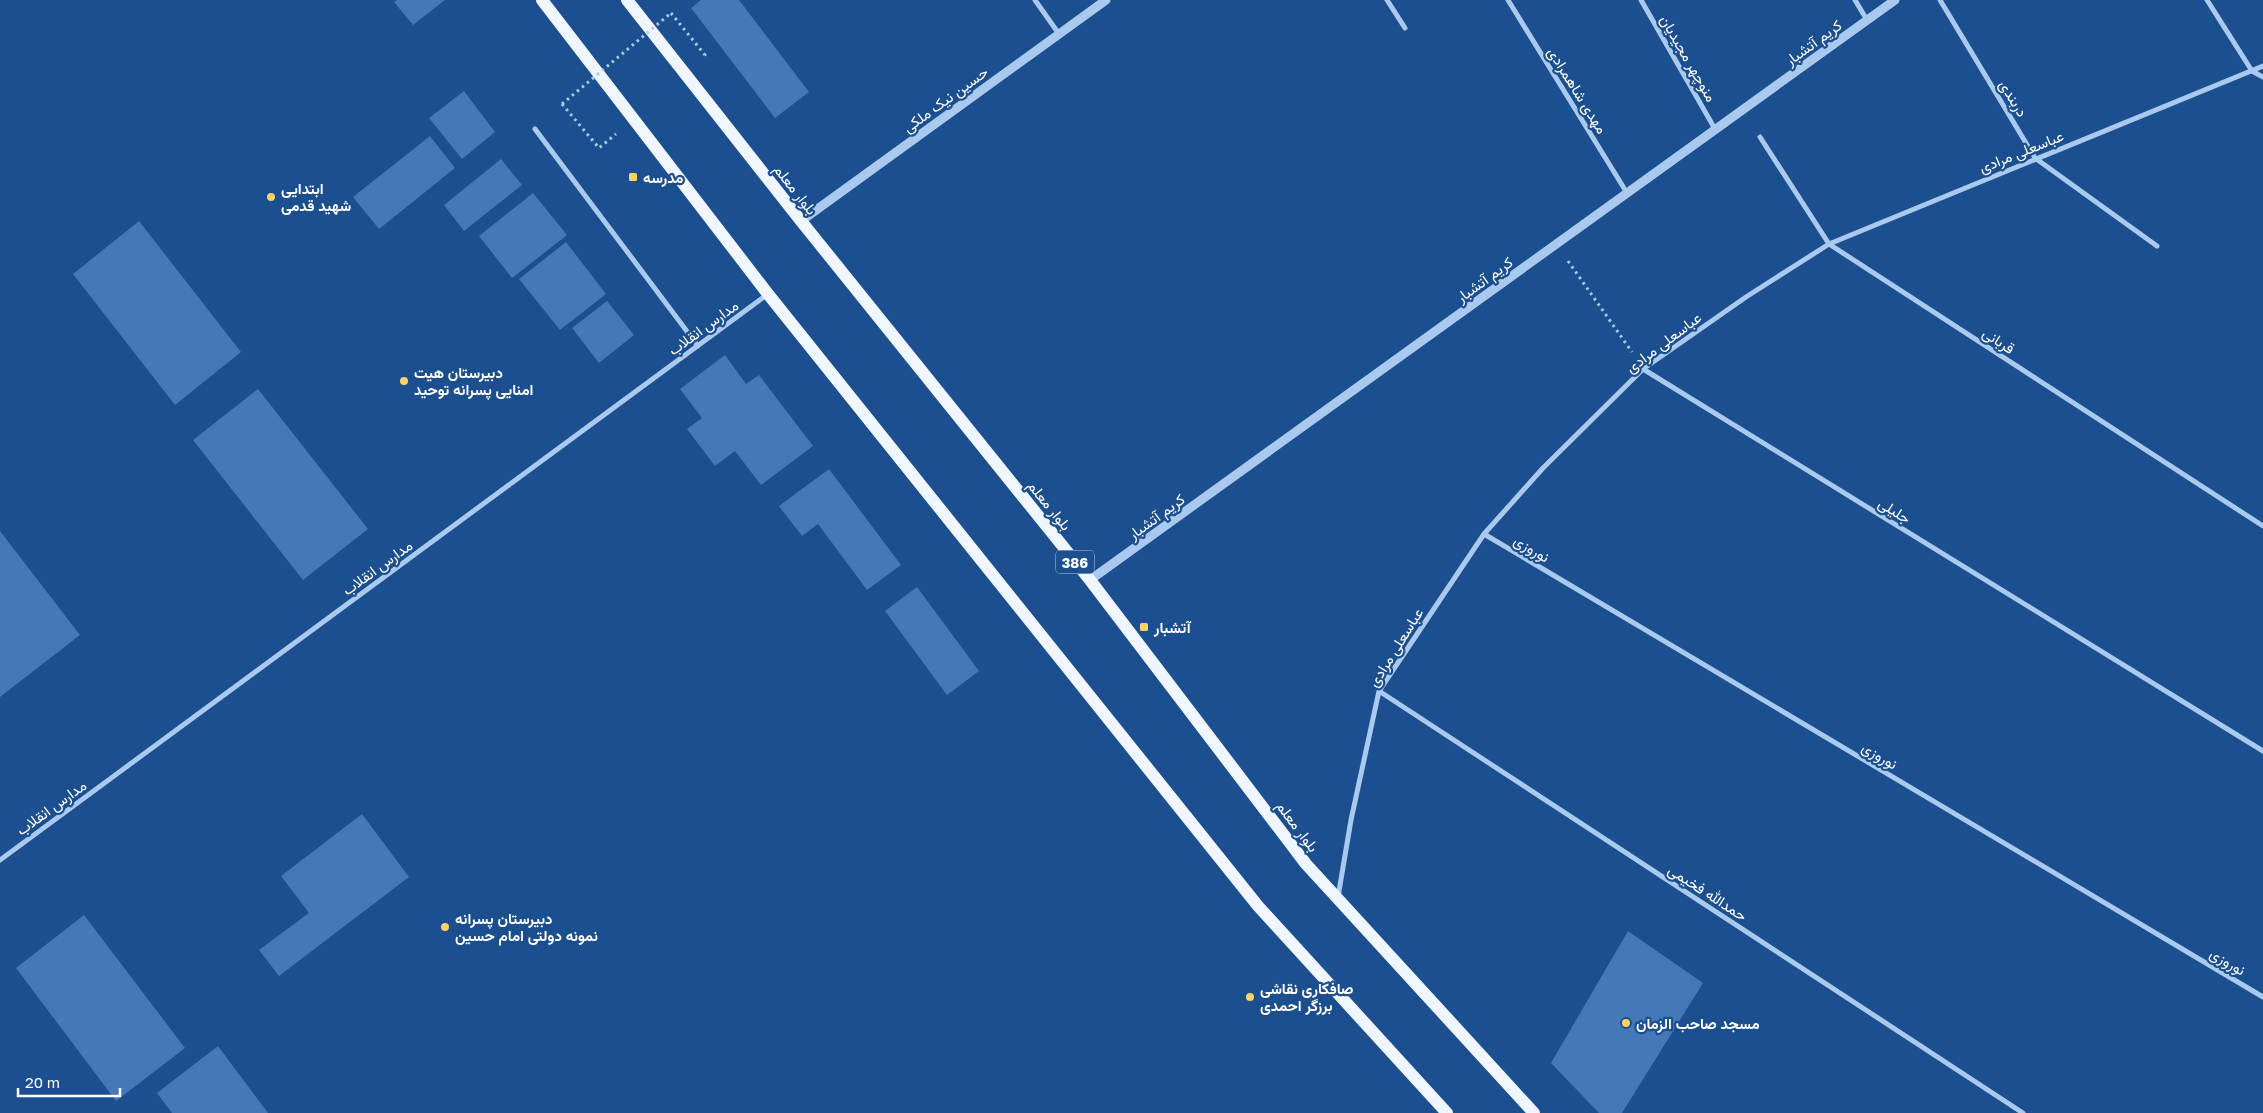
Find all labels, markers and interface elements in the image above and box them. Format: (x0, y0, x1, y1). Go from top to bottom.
street label: منوچهر مجیدیان (1655, 11, 1721, 106)
street label: کریم آتشبار (1780, 15, 1846, 71)
street label: مهدی شاهمرادی (1543, 43, 1612, 138)
street label: حسین نیک ملکی (899, 62, 992, 138)
street label: دربندی (1994, 76, 2032, 121)
street label: عباسعلی مرادی (1976, 126, 2067, 178)
street label: بلوار معلم (769, 160, 821, 219)
place label: مدرسه (643, 168, 684, 187)
marker: مدرسه (627, 171, 639, 183)
place label: ابتدایی شهید قدمی (281, 179, 351, 215)
marker: ابتدایی شهید قدمی (265, 191, 277, 203)
street label: کریم آتشبار (1451, 252, 1517, 308)
street label: مدارس انقلاب (664, 296, 743, 360)
street label: عباسعلی مرادی (1622, 308, 1706, 378)
street label: قربانی (1978, 323, 2019, 359)
place label: دبیرستان هیت امنایی پسرانه توحید (414, 363, 533, 400)
marker: دبیرستان هیت امنایی پسرانه توحید (398, 375, 410, 387)
street label: بلوار معلم (1023, 476, 1076, 535)
street label: کریم آتشبار (1123, 489, 1189, 545)
street label: جلیلی (1874, 493, 1915, 529)
street label: نوروزی (1510, 530, 1553, 567)
street label: مدارس انقلاب (338, 536, 417, 600)
road number: 386 (1056, 550, 1094, 574)
street label: عباسعلی مرادی (1364, 604, 1428, 691)
place label: آتشبار (1153, 618, 1192, 637)
marker: آتشبار (1138, 621, 1150, 633)
street label: نوروزی (1858, 737, 1901, 774)
street label: مدارس انقلاب (12, 776, 91, 840)
street label: بلوار معلم (1271, 797, 1323, 856)
street label: حمدالله فخیمی (1664, 860, 1751, 926)
place label: دبیرستان پسرانه نمونه دولتی امام حسین (455, 909, 598, 946)
marker: دبیرستان پسرانه نمونه دولتی امام حسین (439, 921, 451, 933)
street label: نوروزی (2206, 943, 2249, 980)
place label: صافکاری نقاشی برزگر احمدی (1260, 979, 1354, 1015)
marker: صافکاری نقاشی برزگر احمدی (1244, 991, 1256, 1003)
place label: مسجد صاحب الزمان (1636, 1014, 1760, 1033)
marker: مسجد صاحب الزمان (1620, 1017, 1632, 1029)
scale bar (18, 1066, 120, 1098)
text: 20 m (25, 1073, 60, 1091)

